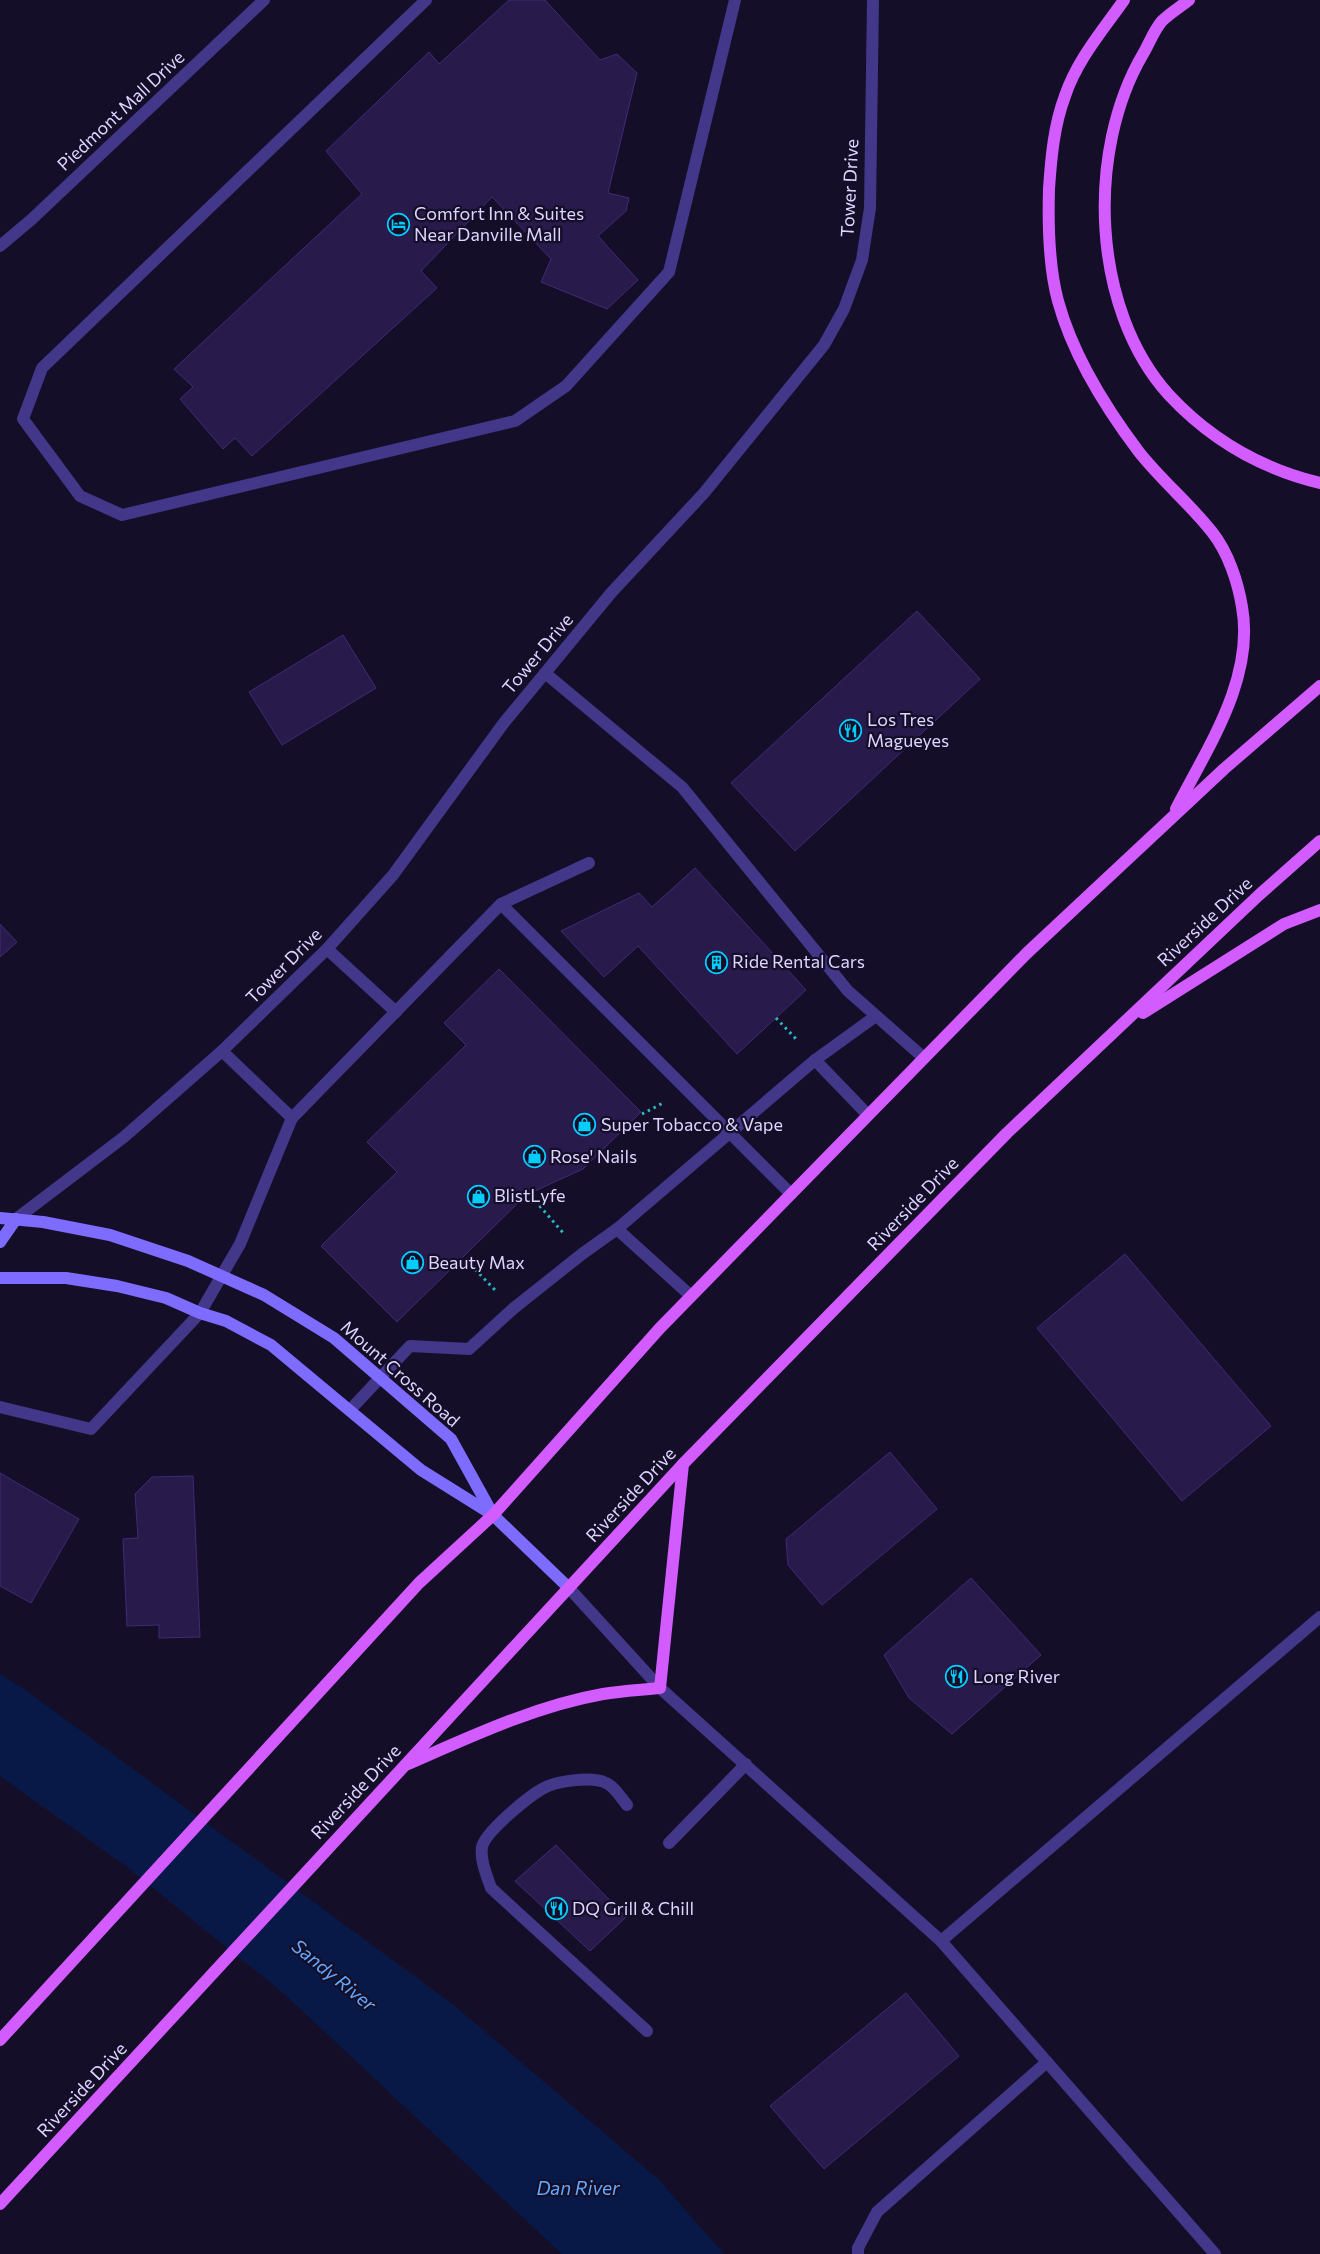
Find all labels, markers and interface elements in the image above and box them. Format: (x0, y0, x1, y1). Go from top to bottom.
street label: Piedmont Mall Drive (52, 46, 189, 175)
street label: Tower Drive (835, 138, 863, 238)
place label: Comfort Inn & Suites Near Danville Mall (414, 202, 584, 245)
hotel icon: Comfort Inn & Suites Near Danville Mall (386, 212, 410, 236)
street label: Tower Drive (497, 609, 577, 698)
place label: Los Tres Magueyes (867, 708, 949, 751)
restaurant icon: Los Tres Magueyes (839, 718, 863, 742)
street label: Riverside Drive (1152, 872, 1256, 971)
street label: Tower Drive (241, 923, 326, 1008)
building icon: Ride Rental Cars (704, 950, 728, 974)
place label: Ride Rental Cars (732, 950, 865, 972)
shop icon: Super Tobacco & Vape (573, 1113, 597, 1137)
place label: Super Tobacco & Vape (601, 1113, 783, 1135)
shop icon: Rose' Nails (522, 1145, 546, 1169)
place label: Rose' Nails (550, 1145, 637, 1167)
street label: Riverside Drive (862, 1152, 962, 1255)
shop icon: BlistLyfe (466, 1184, 490, 1208)
place label: BlistLyfe (494, 1184, 566, 1206)
shop icon: Beauty Max (400, 1251, 424, 1275)
place label: Beauty Max (428, 1251, 525, 1273)
street label: Mount Cross Road (337, 1315, 465, 1431)
street label: Riverside Drive (581, 1442, 680, 1546)
restaurant icon: Long River (945, 1665, 969, 1689)
place label: Long River (973, 1665, 1060, 1687)
street label: Riverside Drive (306, 1739, 405, 1843)
restaurant icon: DQ Grill & Chill (544, 1897, 568, 1921)
place label: DQ Grill & Chill (572, 1897, 694, 1919)
water label: Sandy River (288, 1934, 382, 2016)
street label: Riverside Drive (32, 2037, 131, 2141)
water label: Dan River (536, 2176, 621, 2199)

